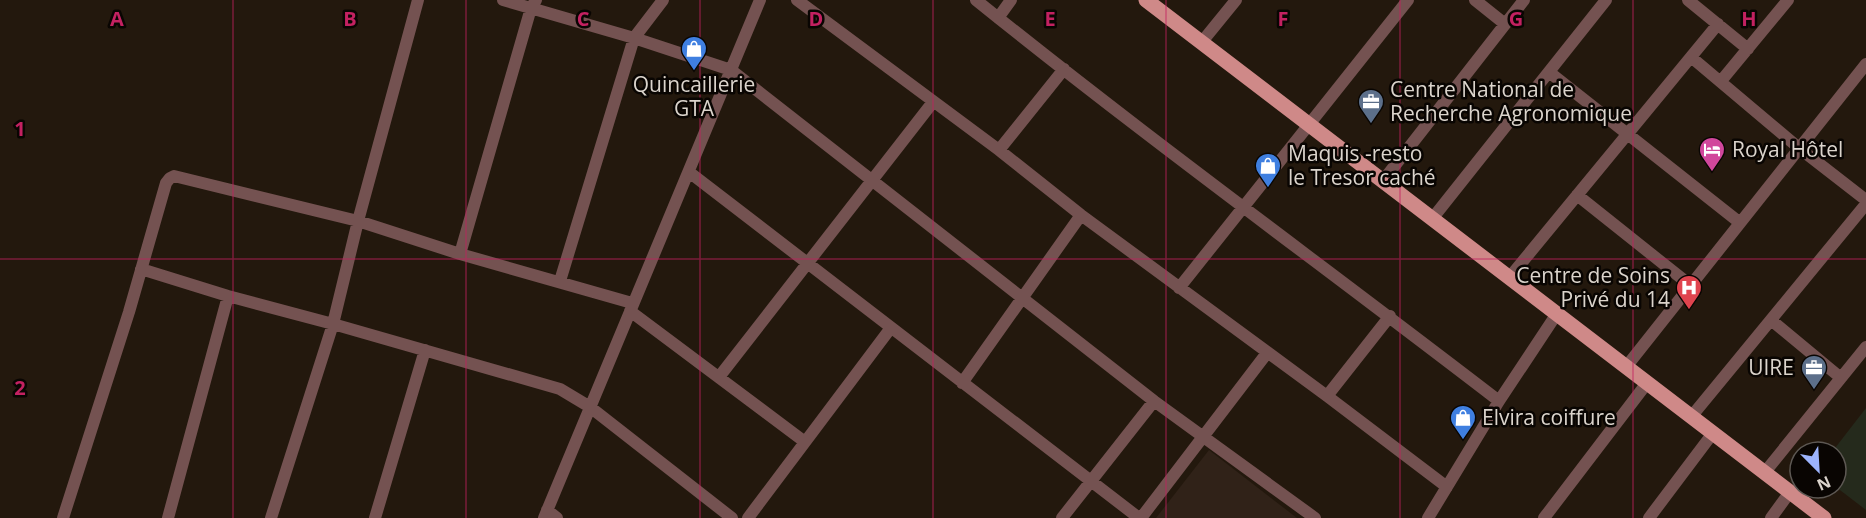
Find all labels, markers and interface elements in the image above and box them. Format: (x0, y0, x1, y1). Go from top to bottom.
text: A (110, 5, 124, 32)
text: B (343, 5, 357, 32)
text: C (577, 5, 590, 32)
text: D (809, 5, 823, 32)
text: E (1044, 5, 1056, 32)
text: F (1278, 5, 1288, 32)
text: G (1509, 5, 1523, 32)
text: H (1741, 5, 1757, 32)
shop icon: Quincaillerie GTA (679, 34, 709, 72)
place label: Quincaillerie GTA (633, 70, 755, 122)
place label: Centre National de Recherche Agronomique (1390, 75, 1632, 127)
office icon: Centre National de Recherche Agronomique (1356, 87, 1386, 125)
text: 1 (14, 115, 26, 142)
hotel icon: Royal Hôtel (1697, 135, 1727, 173)
place label: Royal Hôtel (1732, 135, 1843, 163)
place label: Maquis -resto le Tresor caché (1288, 139, 1436, 191)
shop icon: Maquis -resto le Tresor caché (1253, 151, 1283, 189)
place label: Centre de Soins Privé du 14 (1516, 261, 1670, 313)
hospital icon: Centre de Soins Privé du 14 (1674, 273, 1704, 311)
place label: UIRE (1748, 353, 1794, 381)
office icon: UIRE (1799, 353, 1829, 391)
text: 2 (14, 374, 26, 401)
shop icon: Elvira coiffure (1448, 403, 1478, 441)
place label: Elvira coiffure (1482, 403, 1616, 431)
north arrow (1788, 440, 1848, 500)
text: N (1814, 471, 1835, 496)

